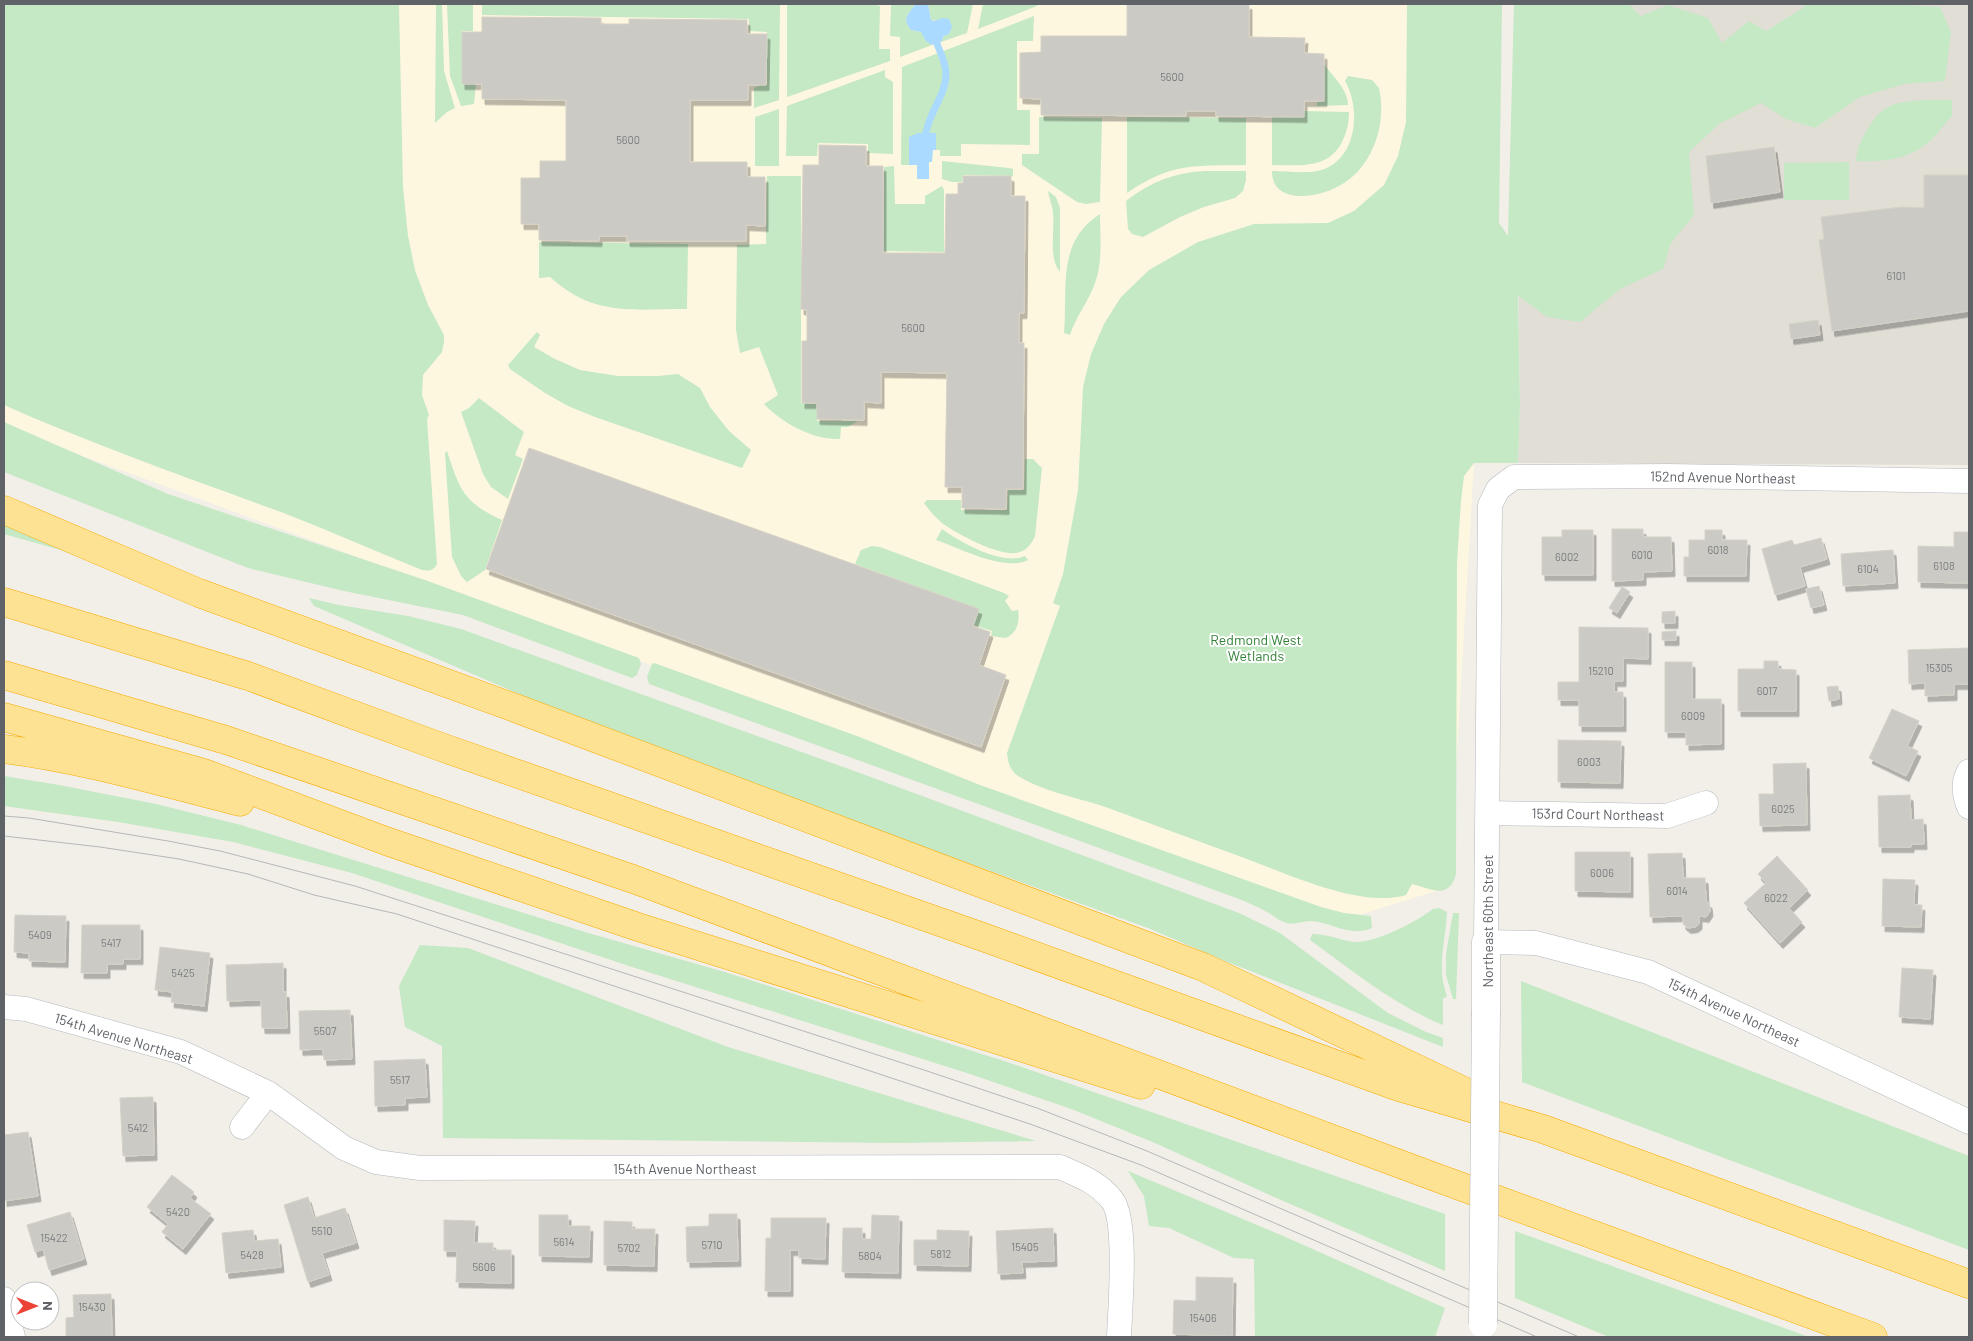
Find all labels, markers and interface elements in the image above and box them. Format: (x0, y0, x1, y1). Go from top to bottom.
house number: 5600 (1160, 70, 1184, 83)
house number: 5600 (616, 133, 640, 146)
house number: 6101 (1886, 269, 1906, 282)
house number: 5600 (901, 321, 925, 334)
street label: 152nd Avenue Northeast (1650, 467, 1796, 487)
house number: 6018 (1707, 543, 1729, 556)
house number: 6010 (1631, 548, 1653, 561)
house number: 6002 (1555, 550, 1579, 563)
house number: 6108 (1933, 559, 1955, 572)
house number: 6104 (1857, 562, 1879, 575)
park label: Redmond West Wetlands (1210, 631, 1302, 664)
house number: 15305 (1925, 661, 1953, 674)
house number: 15210 (1588, 664, 1614, 677)
house number: 6017 (1757, 684, 1777, 697)
house number: 6009 (1681, 709, 1705, 722)
house number: 6003 (1577, 755, 1601, 768)
house number: 6025 (1771, 802, 1795, 815)
street label: 153rd Court Northeast (1531, 804, 1665, 824)
street label: Northeast 60th Street (1479, 855, 1496, 987)
house number: 6006 (1590, 866, 1614, 879)
house number: 6014 (1666, 884, 1688, 897)
house number: 6022 (1764, 891, 1788, 904)
house number: 5409 (28, 928, 52, 941)
house number: 5417 (101, 936, 121, 949)
house number: 5425 (171, 966, 195, 979)
street label: 154th Avenue Northeast (1665, 974, 1803, 1050)
street label: 154th Avenue Northeast (53, 1009, 195, 1067)
house number: 5507 (314, 1024, 336, 1037)
house number: 5517 (390, 1073, 410, 1086)
house number: 5412 (128, 1121, 148, 1134)
street label: 154th Avenue Northeast (613, 1160, 757, 1177)
house number: 5420 (166, 1205, 190, 1218)
house number: 5510 (311, 1224, 333, 1237)
house number: 15422 (40, 1231, 68, 1244)
house number: 5614 (553, 1235, 575, 1248)
house number: 5710 (702, 1238, 722, 1251)
house number: 15405 (1011, 1240, 1039, 1253)
house number: 5702 (618, 1241, 641, 1254)
house number: 5812 (931, 1247, 952, 1260)
house number: 5428 (240, 1248, 264, 1261)
house number: 5804 (858, 1249, 882, 1262)
house number: 5606 (472, 1260, 496, 1273)
north arrow (10, 1281, 60, 1331)
house number: 15430 (78, 1300, 106, 1313)
text: N (40, 1301, 57, 1311)
house number: 15406 (1189, 1311, 1217, 1324)

